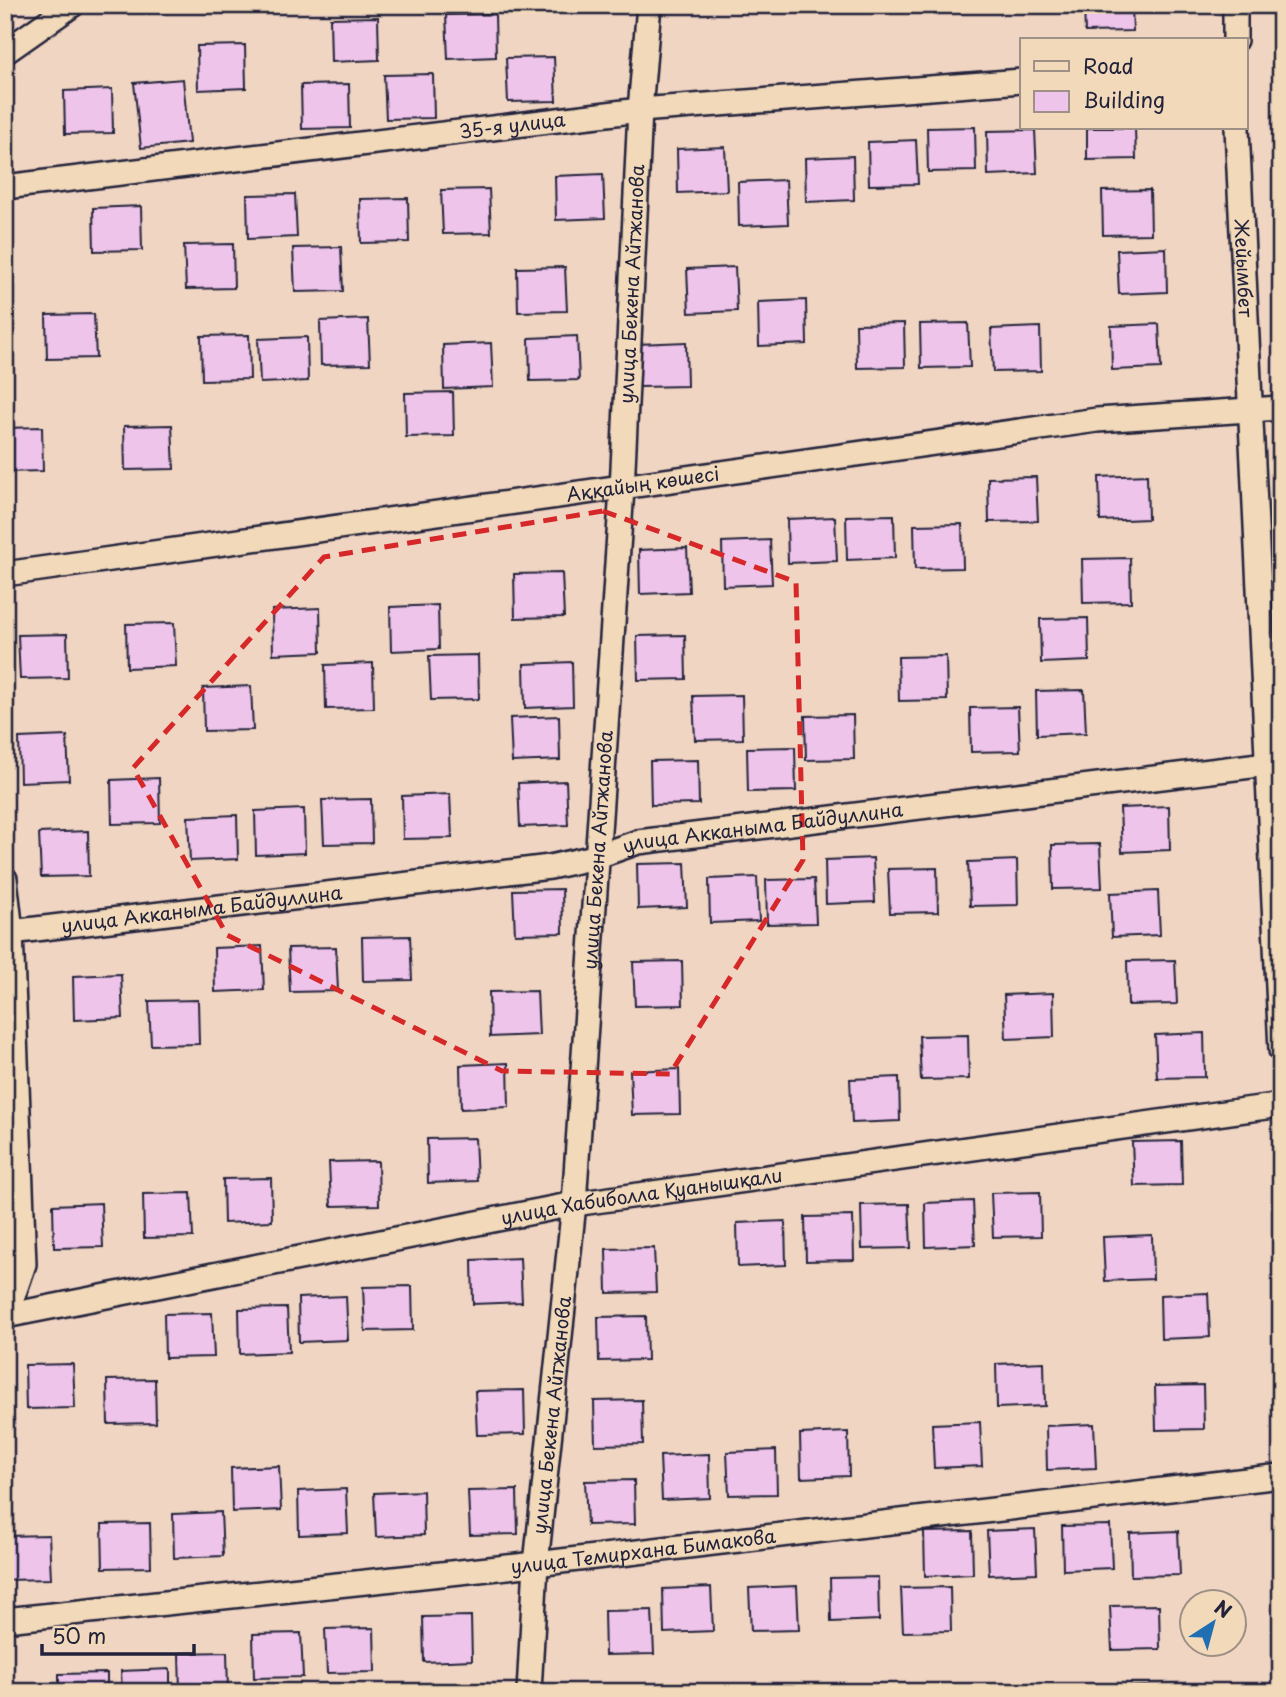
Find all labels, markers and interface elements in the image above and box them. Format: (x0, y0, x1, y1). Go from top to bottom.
legend (1020, 38, 1248, 130)
text: Road (1083, 49, 1134, 81)
text: Building (1083, 83, 1165, 115)
street label: 35-я улица (458, 104, 567, 145)
street label: улица Бекена Айтжанова (611, 164, 650, 404)
street label: Жейымбет (1228, 218, 1261, 318)
street label: Аққайың көшесі (564, 458, 721, 508)
street label: улица Бекена Айтжанова (575, 729, 619, 970)
street label: улица Акканыма Байдуллина (618, 794, 904, 859)
street label: улица Акканыма Байдуллина (60, 877, 344, 939)
street label: улица Хабиболла Қуанышқали (498, 1160, 784, 1231)
street label: улица Бекена Айтжанова (524, 1294, 577, 1535)
street label: улица Темирхана Бимакова (509, 1521, 777, 1580)
north arrow (1178, 1588, 1248, 1658)
text: N (1209, 1593, 1238, 1624)
scale bar (42, 1613, 194, 1657)
text: 50 m (52, 1619, 106, 1651)

